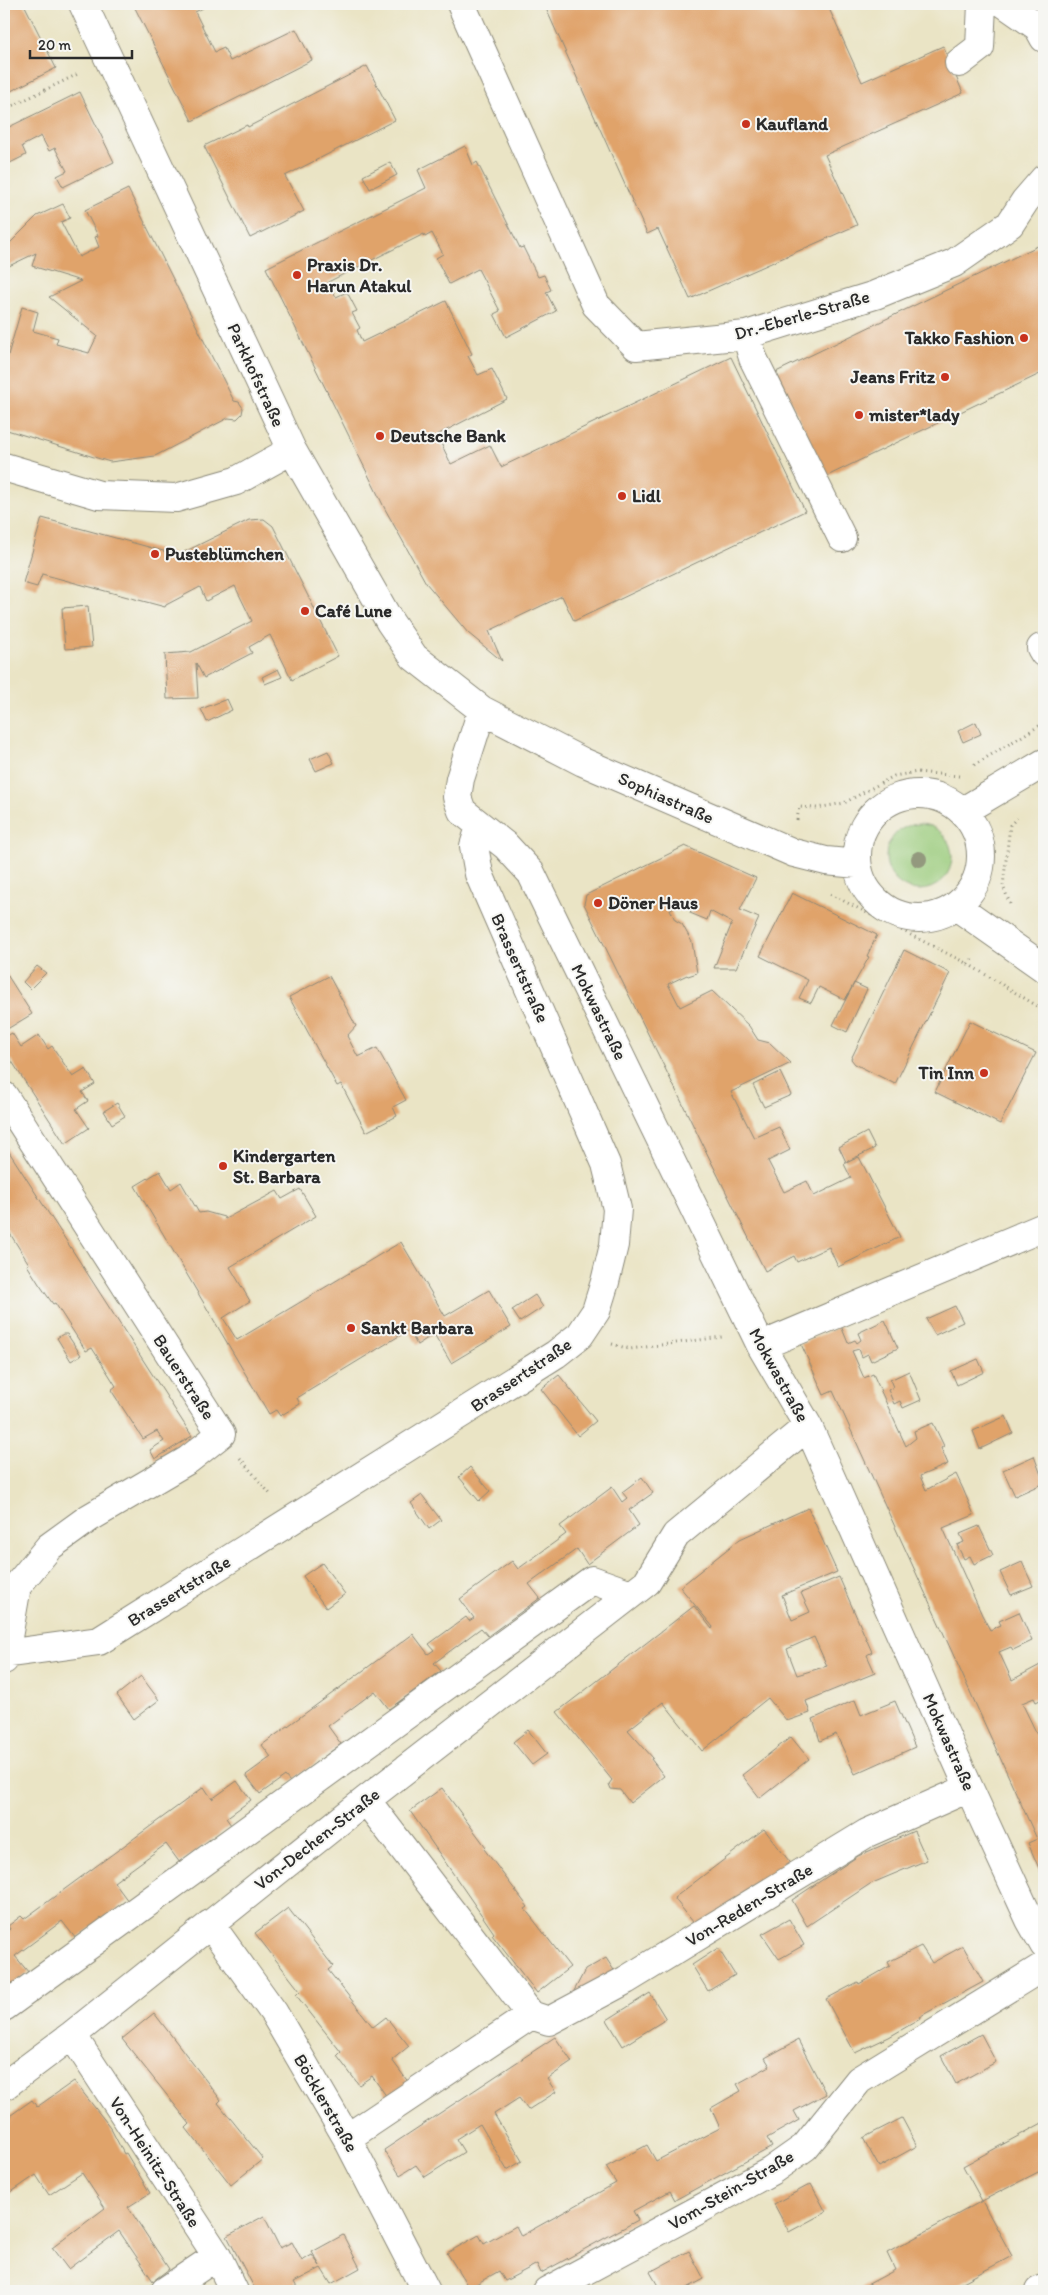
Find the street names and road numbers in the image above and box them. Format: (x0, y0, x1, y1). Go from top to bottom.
street label: Dr.-Eberle-Straße (732, 285, 872, 345)
street label: Parkhofstraße (222, 320, 290, 430)
street label: Sophiastraße (615, 767, 717, 829)
street label: Brassertstraße (486, 910, 554, 1026)
street label: Mokwastraße (566, 960, 632, 1064)
street label: Mokwastraße (744, 1324, 814, 1426)
street label: Bauerstraße (148, 1330, 220, 1424)
street label: Brassertstraße (466, 1333, 576, 1417)
street label: Brassertstraße (123, 1551, 235, 1631)
street label: Mokwastraße (918, 1690, 980, 1794)
street label: Von-Dechen-Straße (250, 1783, 384, 1895)
street label: Von-Reden-Straße (681, 1858, 817, 1952)
street label: Böcklerstraße (289, 2050, 363, 2156)
street label: Von-Heinitz-Straße (105, 2092, 205, 2232)
street label: Vom-Stein-Straße (664, 2145, 798, 2235)

